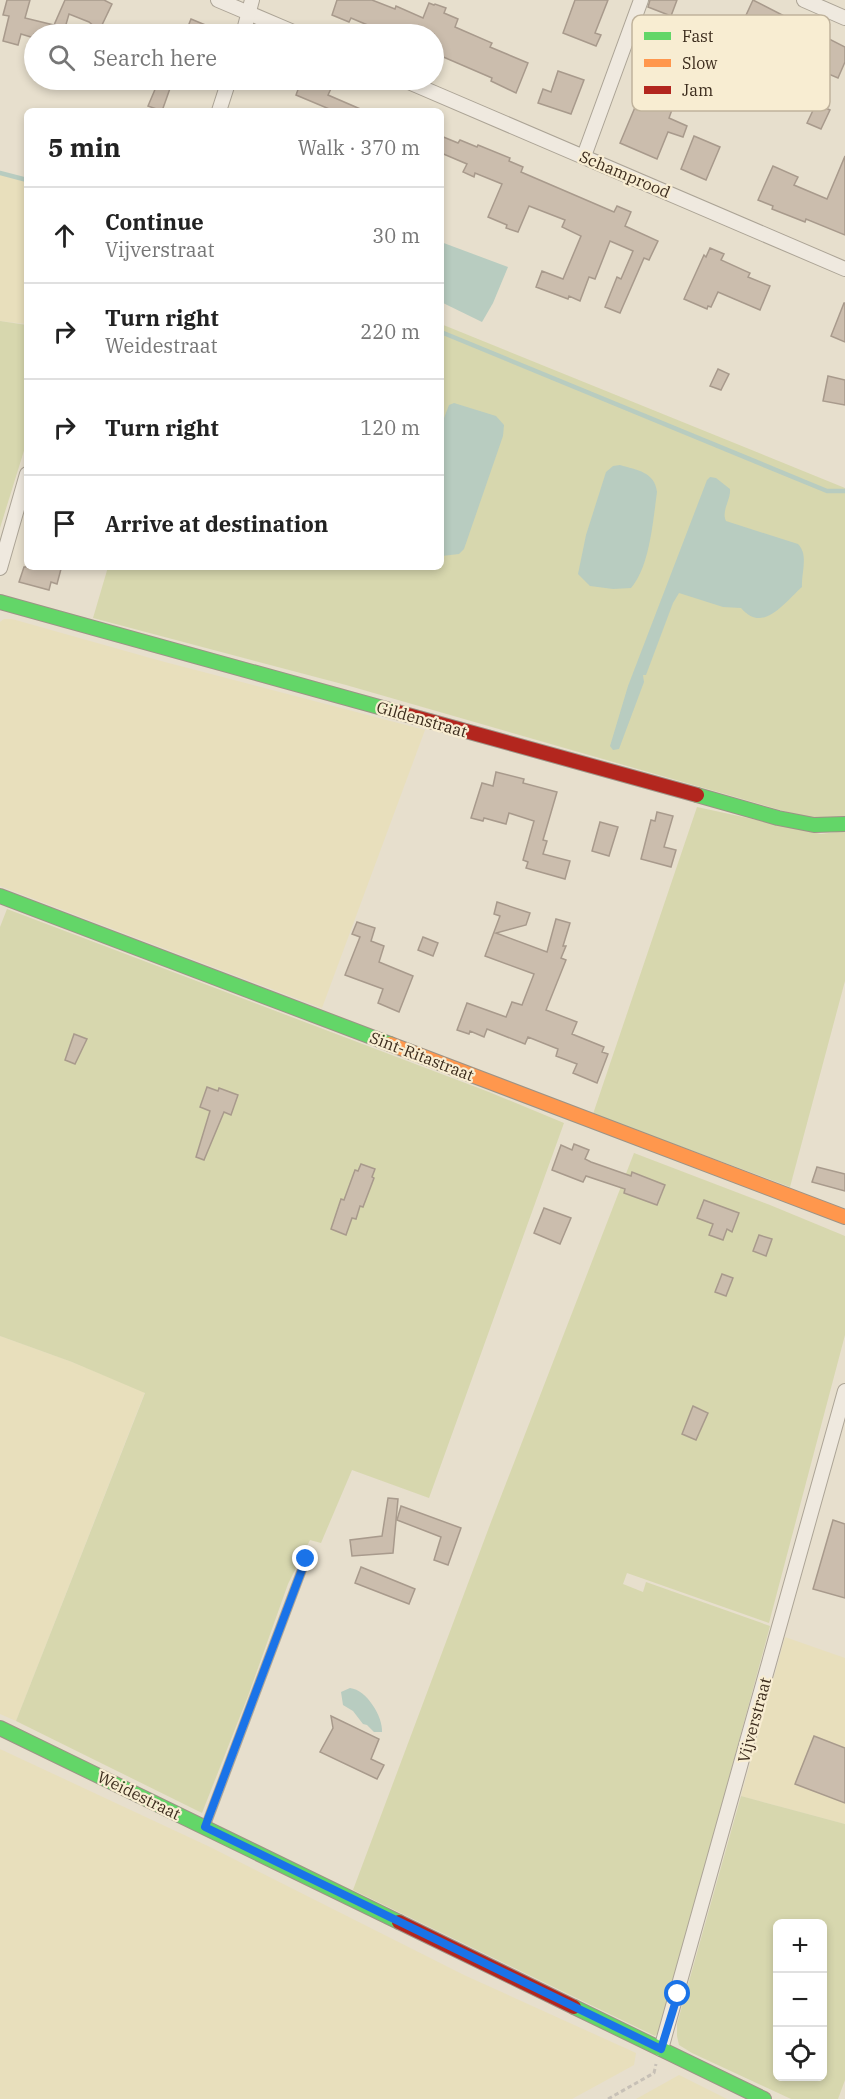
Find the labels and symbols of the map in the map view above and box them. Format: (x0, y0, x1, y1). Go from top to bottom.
legend (632, 15, 830, 111)
text: Fast (682, 26, 714, 46)
text: Slow (682, 53, 718, 73)
text: Jam (682, 80, 713, 100)
street label: Schamprood (577, 146, 674, 202)
street label: Gildenstraat (374, 697, 470, 742)
street label: Sint-Ritastraat (367, 1027, 477, 1085)
route end (292, 1545, 318, 1571)
street label: Vijverstraat (733, 1675, 775, 1765)
street label: Weidestraat (94, 1766, 184, 1824)
route start (664, 1980, 690, 2006)

